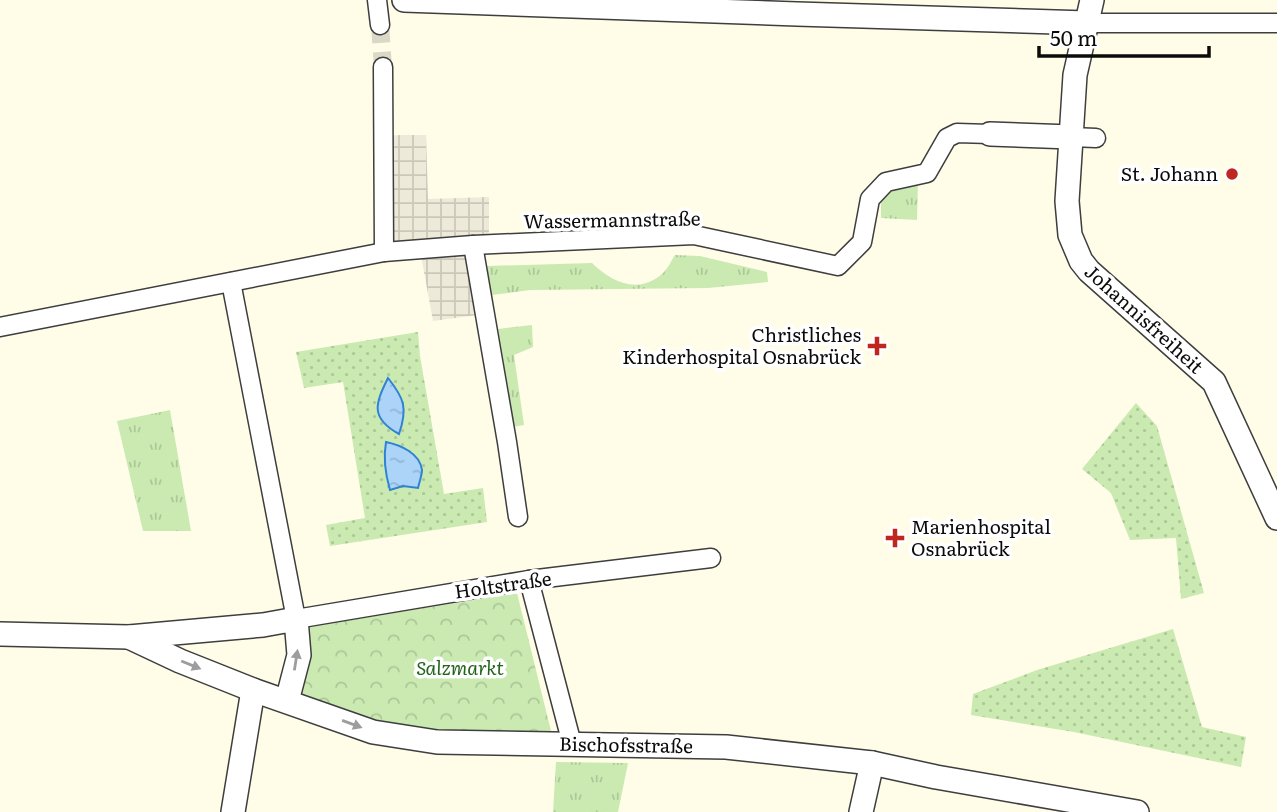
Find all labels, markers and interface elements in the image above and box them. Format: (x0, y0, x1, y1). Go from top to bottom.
scale bar (1039, 14, 1209, 58)
text: 50 m (1050, 21, 1097, 52)
place label: St. Johann (1121, 159, 1218, 187)
marker: St. Johann (1224, 166, 1240, 182)
street label: Wassermannstraße (523, 203, 701, 235)
street label: Johannisfreiheit (1079, 257, 1210, 379)
place label: Christliches Kinderhospital Osnabrück (622, 320, 861, 370)
marker: Christliches Kinderhospital Osnabrück (867, 336, 887, 356)
place label: Marienhospital Osnabrück (911, 512, 1051, 562)
marker: Marienhospital Osnabrück (885, 528, 905, 548)
street label: Holtstraße (453, 563, 553, 605)
one-way arrow (291, 649, 302, 671)
park label: Salzmarkt (416, 653, 504, 681)
one-way arrow (181, 659, 201, 671)
one-way arrow (341, 719, 362, 730)
street label: Bischofsstraße (559, 729, 693, 759)

